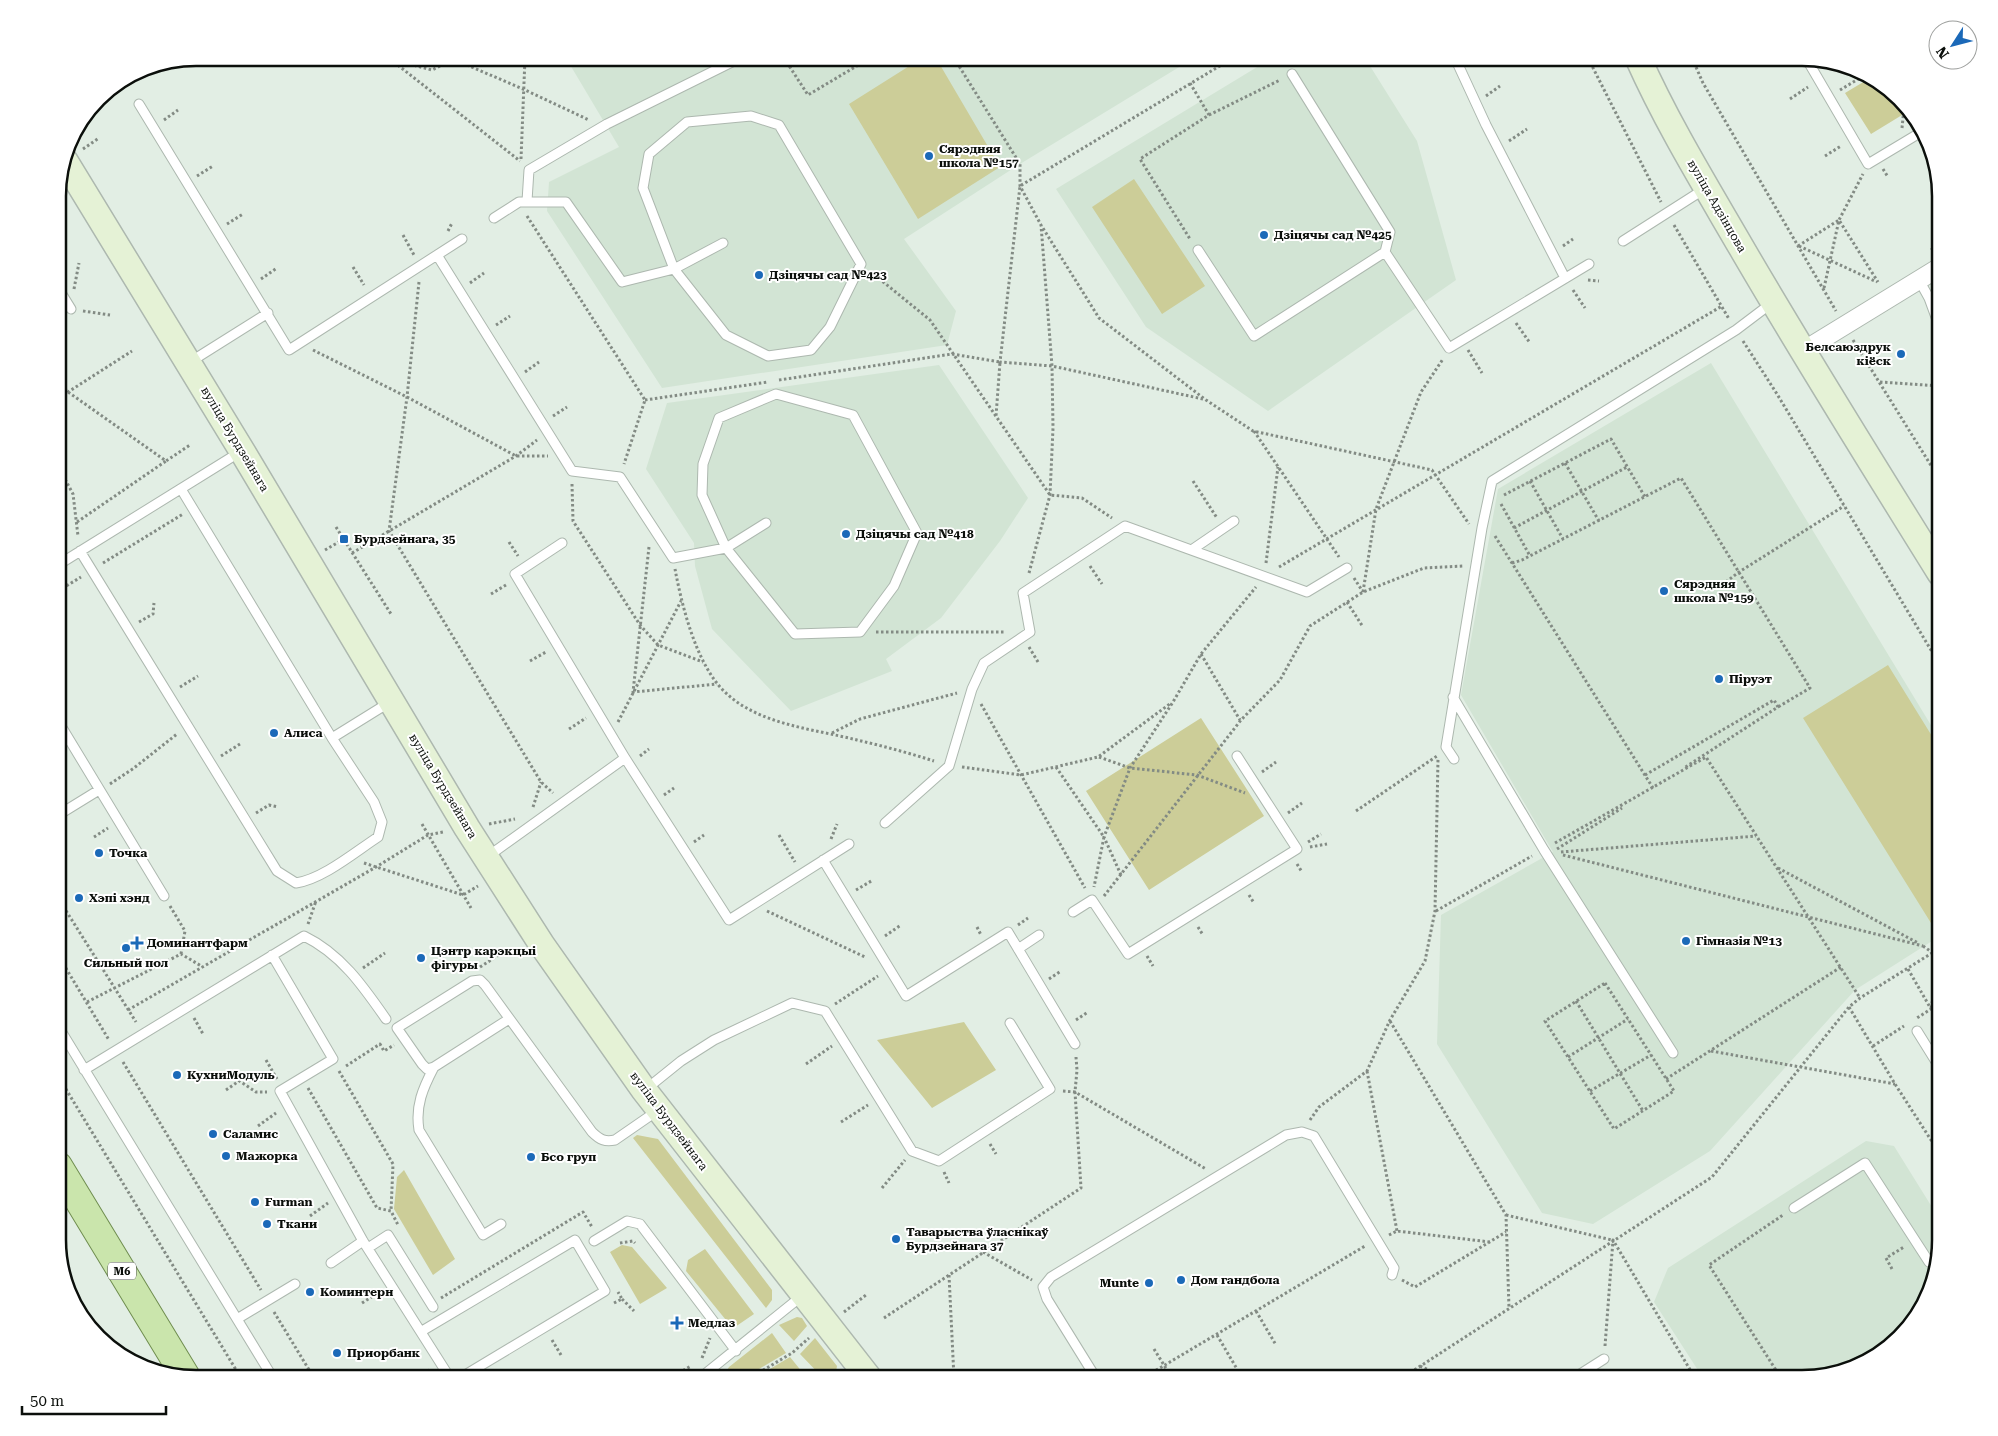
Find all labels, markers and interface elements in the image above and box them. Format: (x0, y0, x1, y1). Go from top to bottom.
north arrow (1928, 20, 1978, 70)
text: N (1933, 43, 1952, 62)
place label: Сярэдняя школа №157 (939, 142, 1019, 170)
marker: Сярэдняя школа №157 (923, 150, 935, 162)
street label: вуліца Адзінцова (1685, 157, 1749, 255)
place label: Дзіцячы сад №425 (1274, 228, 1392, 242)
marker: Дзіцячы сад №425 (1258, 229, 1270, 241)
place label: Дзіцячы сад №423 (769, 268, 887, 282)
marker: Дзіцячы сад №423 (753, 269, 765, 281)
place label: Белсаюздрук кіёск (1806, 340, 1892, 368)
marker: Белсаюздрук кіёск (1895, 348, 1907, 360)
street label: вуліца Бурдзейнага (198, 384, 272, 494)
place label: Дзіцячы сад №418 (856, 527, 974, 541)
marker: Дзіцячы сад №418 (840, 528, 852, 540)
place label: Бурдзейнага, 35 (354, 532, 456, 546)
marker: Бурдзейнага, 35 (338, 533, 350, 545)
place label: Сярэдняя школа №159 (1674, 577, 1754, 605)
marker: Сярэдняя школа №159 (1658, 585, 1670, 597)
place label: Піруэт (1729, 672, 1772, 686)
marker: Піруэт (1713, 673, 1725, 685)
place label: Алиса (284, 726, 322, 740)
marker: Алиса (268, 727, 280, 739)
street label: вуліца Бурдзейнага (406, 731, 480, 841)
place label: Точка (109, 846, 147, 860)
marker: Точка (93, 847, 105, 859)
place label: Хэпі хэнд (89, 891, 150, 905)
marker: Хэпі хэнд (73, 892, 85, 904)
place label: Гімназія №13 (1696, 934, 1782, 948)
marker: Гімназія №13 (1680, 935, 1692, 947)
place label: Доминантфарм (147, 936, 248, 950)
marker: Доминантфарм (131, 937, 143, 949)
marker: Сильный пол (120, 942, 132, 954)
place label: Цэнтр карэкцыі фігуры (431, 944, 536, 972)
marker: Цэнтр карэкцыі фігуры (415, 952, 427, 964)
place label: Сильный пол (84, 956, 169, 970)
place label: КухниМодуль (187, 1068, 275, 1082)
marker: КухниМодуль (171, 1069, 183, 1081)
street label: вуліца Бурдзейнага (627, 1069, 711, 1174)
place label: Саламис (223, 1127, 278, 1141)
marker: Саламис (207, 1128, 219, 1140)
place label: Мажорка (236, 1149, 298, 1163)
marker: Мажорка (220, 1150, 232, 1162)
place label: Бсо груп (541, 1150, 596, 1164)
marker: Бсо груп (525, 1151, 537, 1163)
place label: Furman (265, 1195, 313, 1209)
marker: Furman (249, 1196, 261, 1208)
place label: Ткани (277, 1217, 317, 1231)
marker: Ткани (261, 1218, 273, 1230)
place label: Таварыства ўласнікаў Бурдзейнага 37 (906, 1225, 1049, 1253)
marker: Таварыства ўласнікаў Бурдзейнага 37 (890, 1233, 902, 1245)
road number: М6 (108, 1262, 136, 1280)
place label: Дом гандбола (1191, 1273, 1280, 1287)
marker: Дом гандбола (1175, 1274, 1187, 1286)
place label: Munte (1100, 1276, 1139, 1290)
marker: Munte (1143, 1277, 1155, 1289)
place label: Коминтерн (320, 1285, 393, 1299)
marker: Коминтерн (304, 1286, 316, 1298)
marker: Медлаз (670, 1316, 684, 1330)
place label: Медлаз (688, 1316, 736, 1330)
place label: Приорбанк (347, 1346, 421, 1360)
marker: Приорбанк (331, 1347, 343, 1359)
scale bar (22, 1384, 166, 1416)
text: 50 m (30, 1392, 65, 1410)

